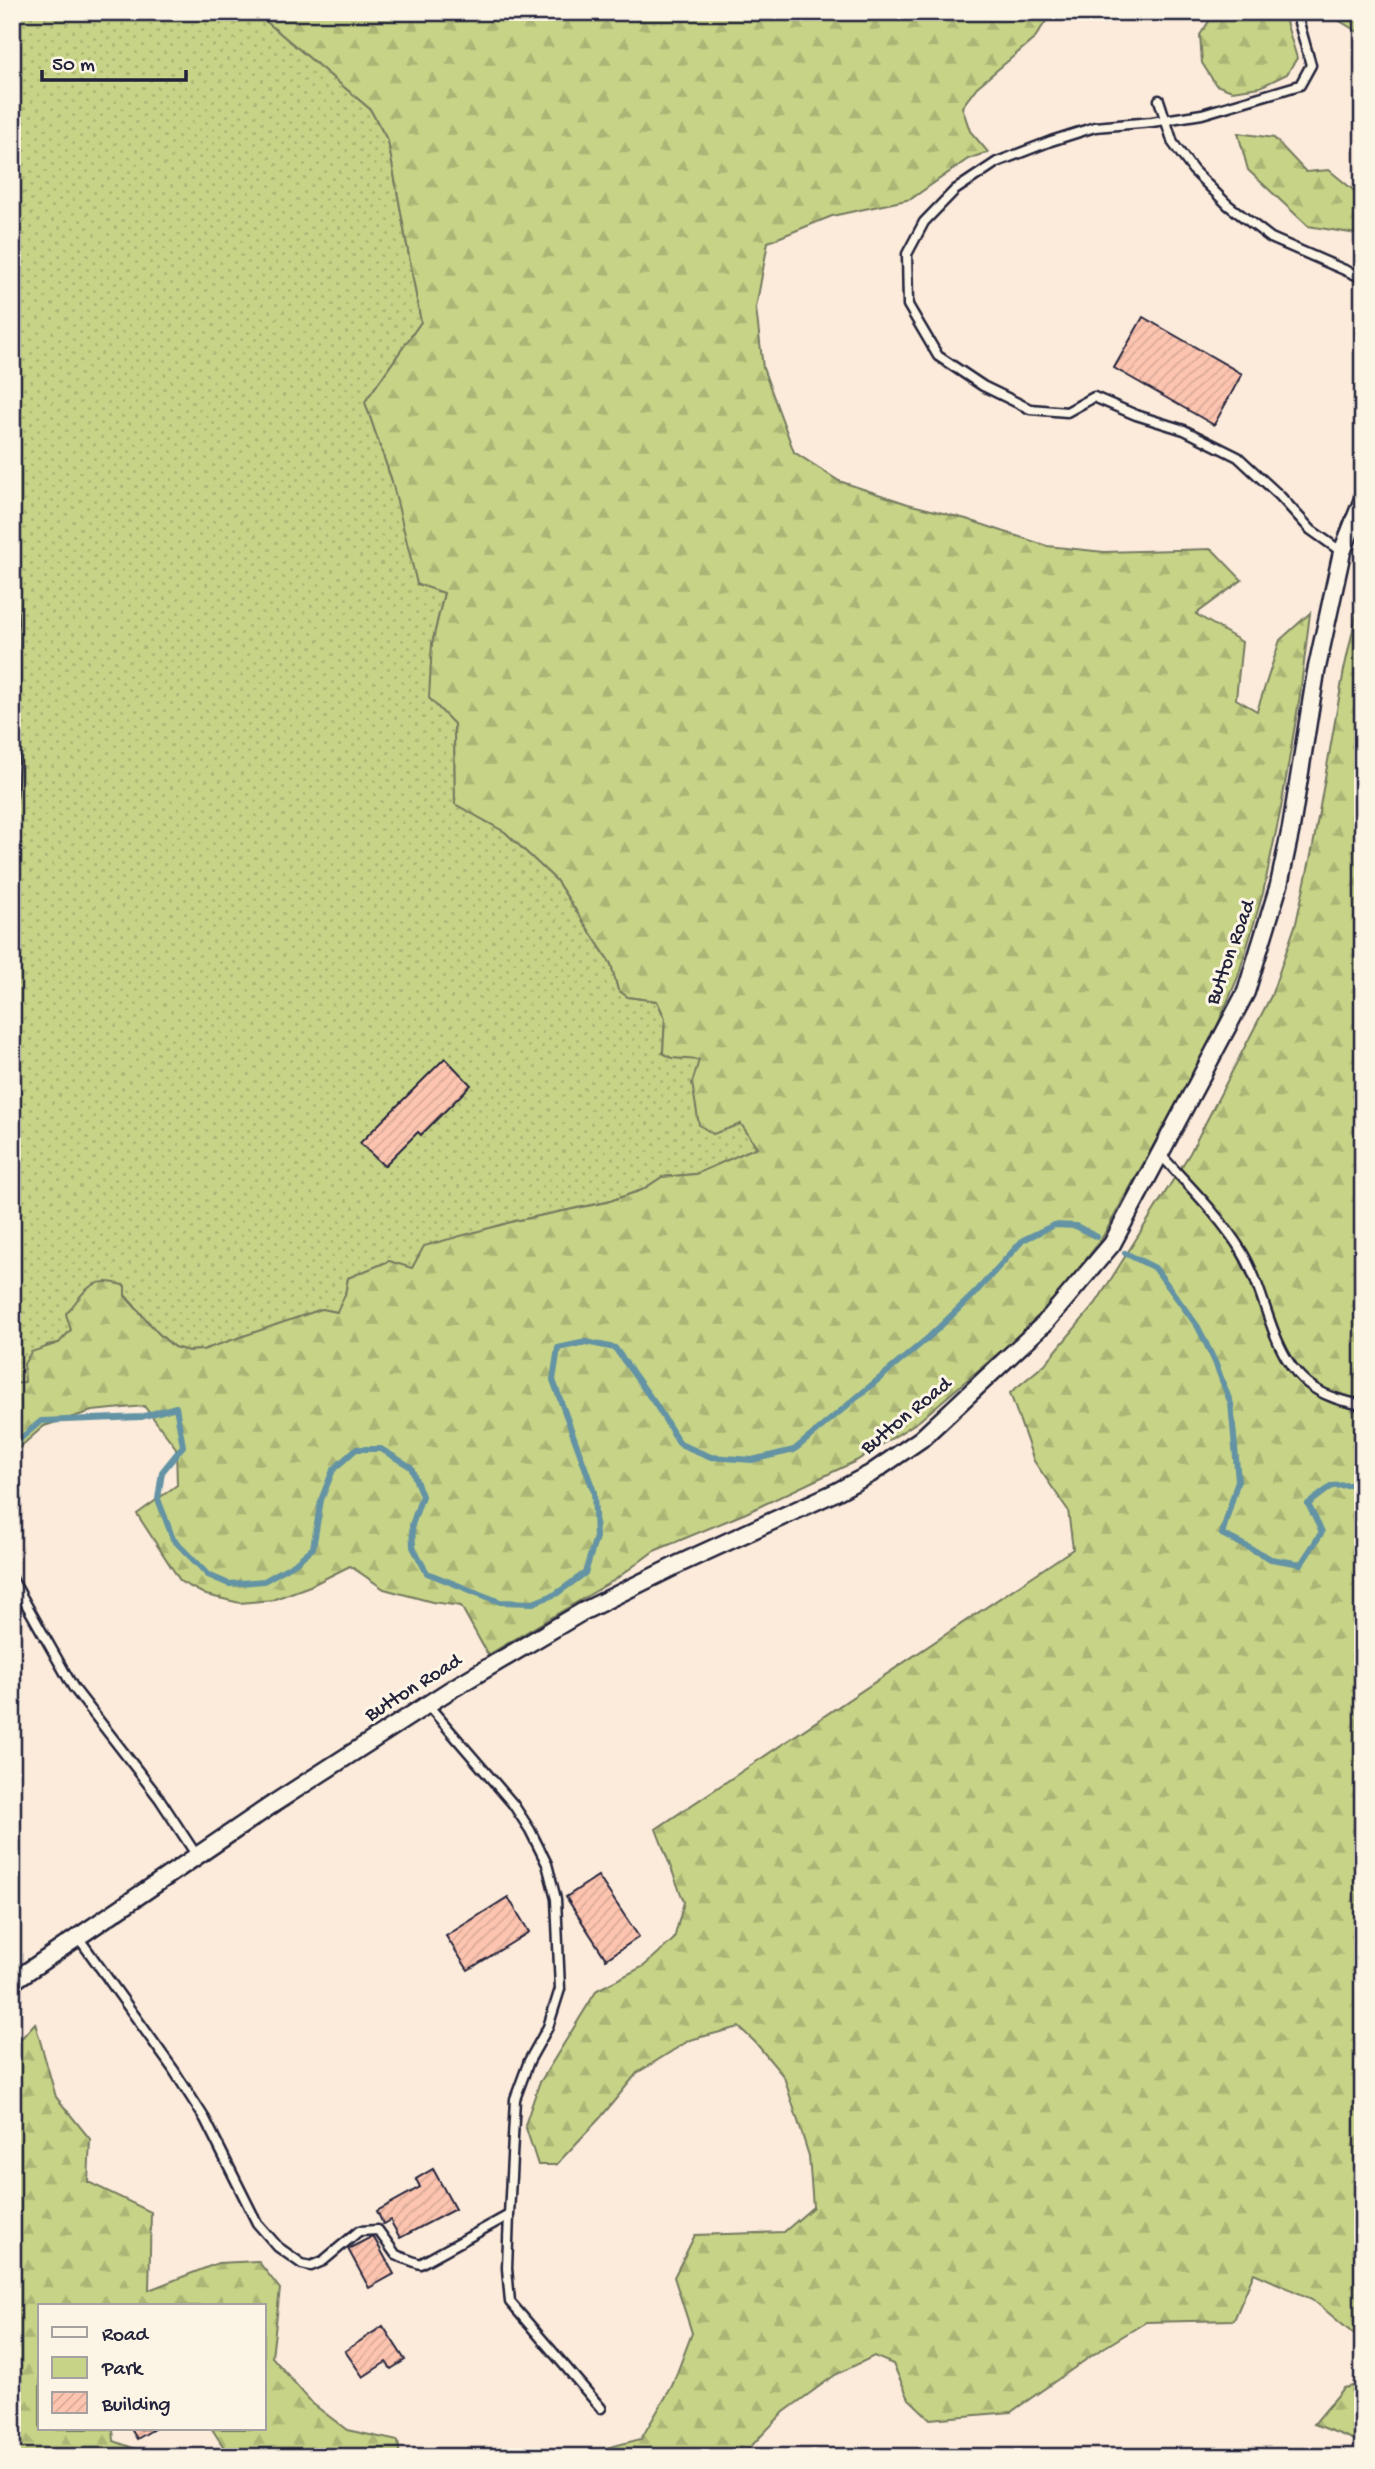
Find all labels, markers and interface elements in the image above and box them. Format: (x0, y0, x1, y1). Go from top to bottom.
scale bar (42, 38, 186, 82)
text: 50 m (52, 54, 95, 79)
street label: Button Road (1201, 896, 1263, 1010)
street label: Button Road (856, 1372, 959, 1462)
street label: Button Road (360, 1649, 468, 1729)
legend (38, 2304, 266, 2430)
text: Road (102, 2324, 150, 2349)
text: Park (101, 2358, 145, 2383)
text: Building (101, 2394, 171, 2419)

